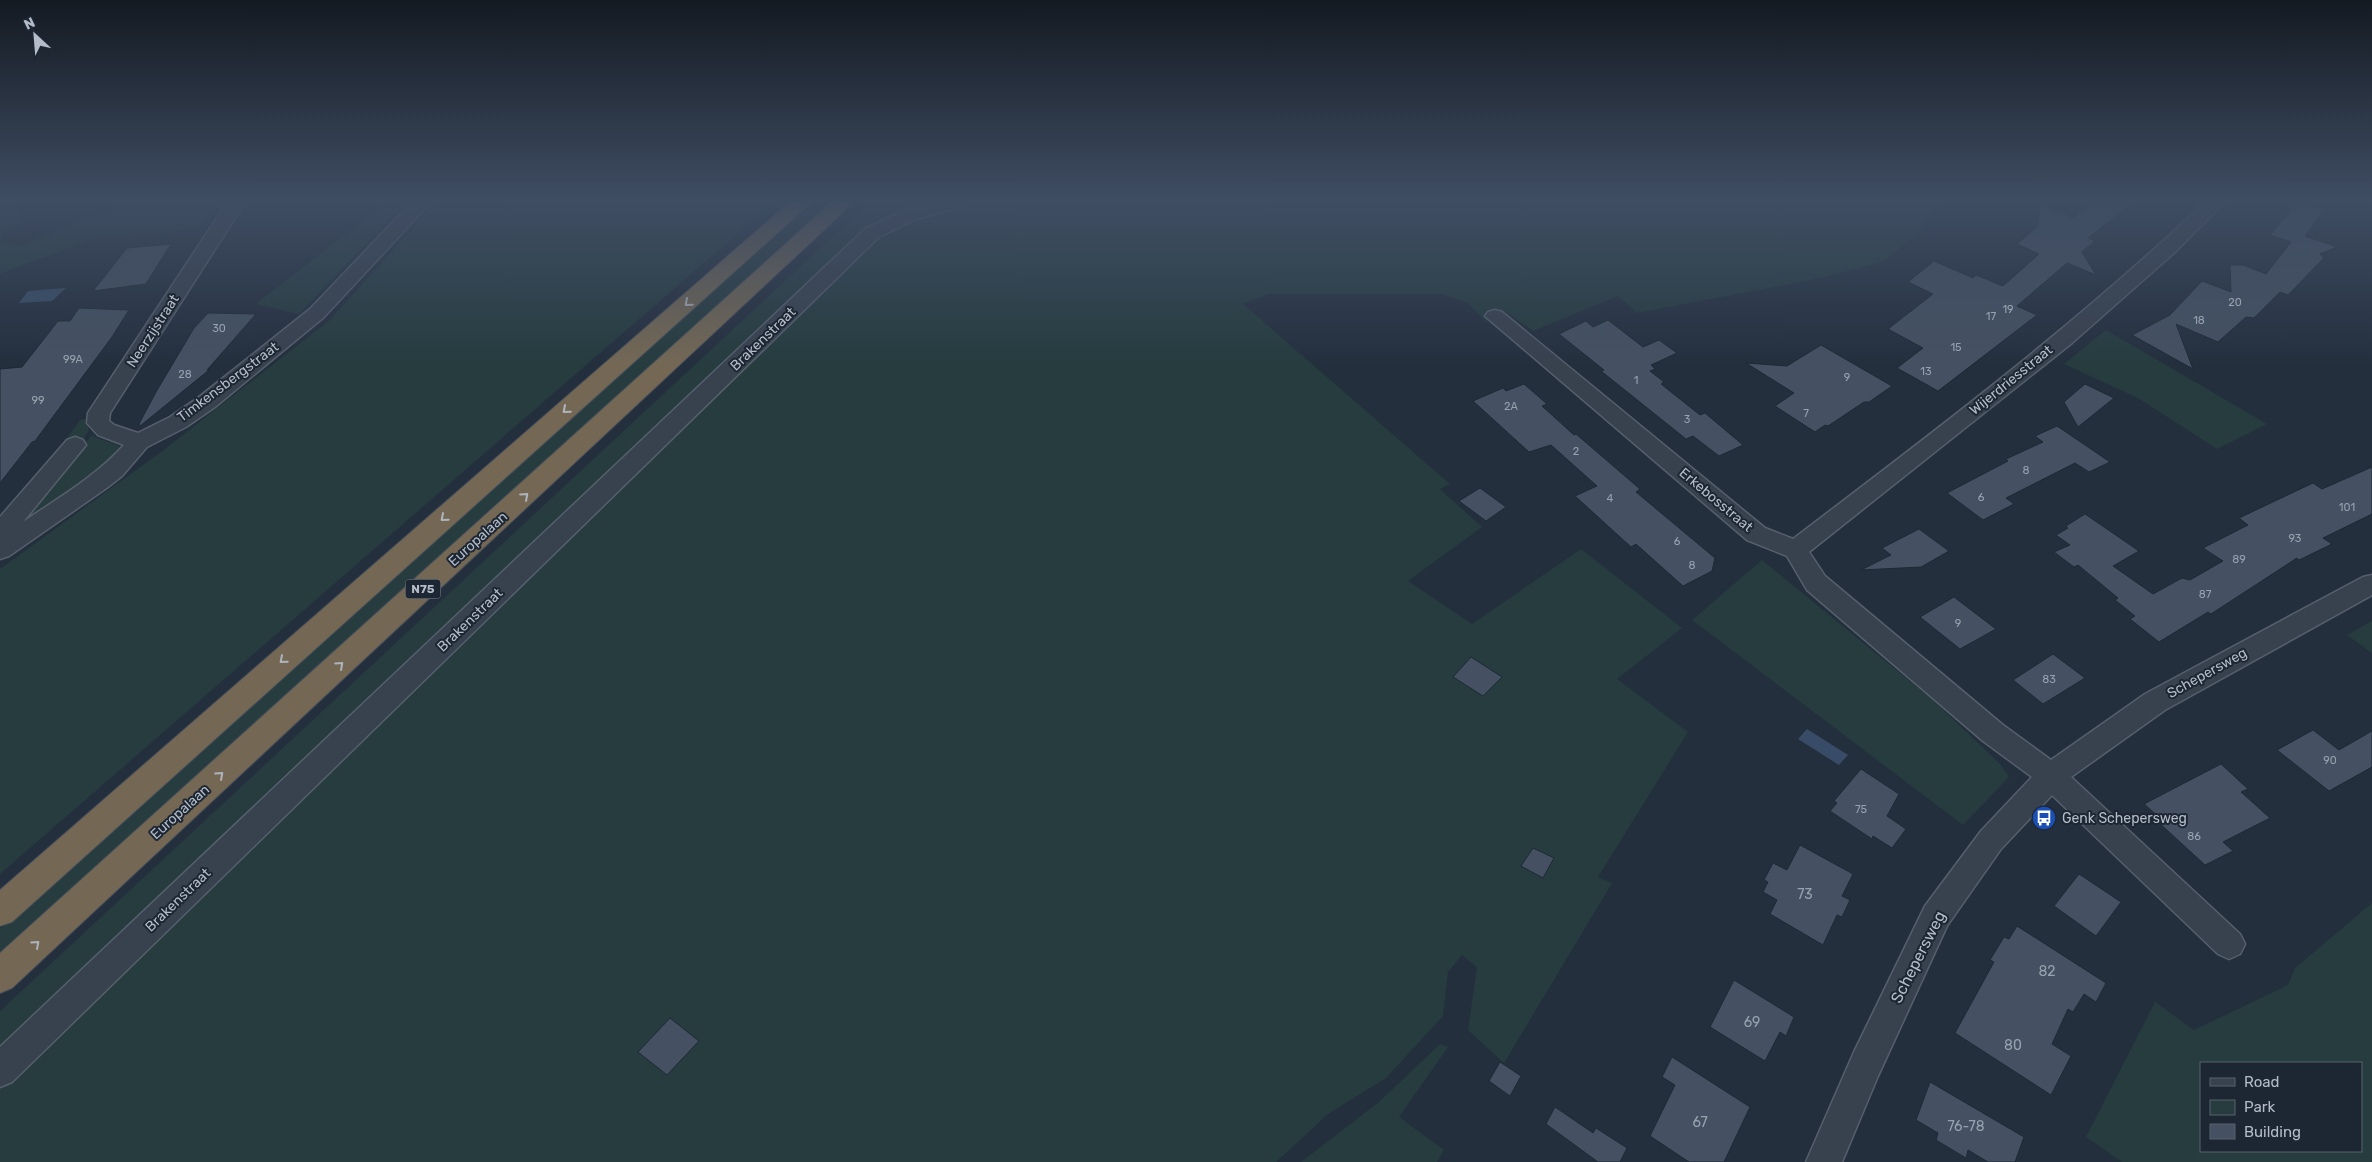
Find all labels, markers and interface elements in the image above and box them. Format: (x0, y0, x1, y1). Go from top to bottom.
north arrow (10, 10, 60, 60)
text: N (21, 14, 38, 34)
street label: Neerzijstraat (123, 291, 183, 371)
house number: 20 (2228, 296, 2242, 309)
one-way arrow (684, 297, 693, 306)
street label: Brakenstraat (727, 303, 800, 374)
house number: 19 (2002, 303, 2014, 316)
house number: 17 (1986, 310, 1997, 323)
house number: 18 (2193, 314, 2205, 327)
house number: 30 (212, 322, 226, 335)
street label: Timkensbergstraat (174, 338, 282, 426)
house number: 15 (1950, 341, 1962, 354)
street label: Wijerdriesstraat (1966, 341, 2056, 419)
house number: 99A (63, 353, 84, 366)
house number: 13 (1920, 365, 1932, 378)
house number: 28 (178, 368, 192, 381)
house number: 9 (1844, 371, 1850, 384)
house number: 1 (1634, 374, 1638, 387)
house number: 99 (31, 394, 45, 407)
house number: 2A (1504, 400, 1519, 413)
one-way arrow (563, 405, 572, 413)
house number: 7 (1803, 407, 1809, 420)
house number: 3 (1684, 413, 1691, 426)
house number: 2 (1573, 445, 1579, 458)
street label: Erkebosstraat (1676, 464, 1757, 536)
house number: 8 (2023, 464, 2030, 477)
house number: 6 (1978, 491, 1985, 504)
house number: 4 (1607, 492, 1614, 505)
one-way arrow (519, 493, 528, 502)
house number: 101 (2339, 501, 2355, 514)
street label: Europalaan (445, 508, 511, 570)
one-way arrow (441, 512, 450, 521)
house number: 93 (2289, 532, 2302, 545)
house number: 6 (1674, 535, 1681, 548)
house number: 89 (2232, 553, 2246, 566)
house number: 8 (1689, 559, 1696, 572)
road number: N75 (406, 580, 440, 598)
street label: Brakenstraat (434, 584, 507, 655)
house number: 87 (2199, 588, 2212, 601)
house number: 9 (1955, 617, 1961, 630)
street label: Schepersweg (2164, 644, 2250, 702)
one-way arrow (280, 655, 289, 664)
one-way arrow (335, 662, 344, 671)
house number: 83 (2042, 673, 2056, 686)
house number: 90 (2323, 754, 2337, 767)
one-way arrow (215, 772, 224, 781)
street label: Europalaan (147, 781, 213, 843)
house number: 75 (1855, 803, 1868, 816)
bus stop icon: Genk Schepersweg (2031, 805, 2057, 831)
place label: Genk Schepersweg (2062, 810, 2187, 827)
house number: 86 (2187, 830, 2201, 843)
street label: Brakenstraat (142, 864, 215, 935)
house number: 73 (1797, 886, 1813, 903)
street label: Schepersweg (1887, 908, 1949, 1006)
one-way arrow (30, 940, 39, 949)
house number: 82 (2038, 963, 2056, 980)
house number: 69 (1744, 1014, 1760, 1031)
house number: 80 (2004, 1037, 2022, 1054)
legend (2200, 1062, 2362, 1152)
text: Road (2244, 1073, 2280, 1091)
text: Park (2244, 1098, 2275, 1116)
house number: 67 (1692, 1114, 1708, 1131)
house number: 76-78 (1947, 1118, 1985, 1135)
text: Building (2244, 1123, 2301, 1141)

